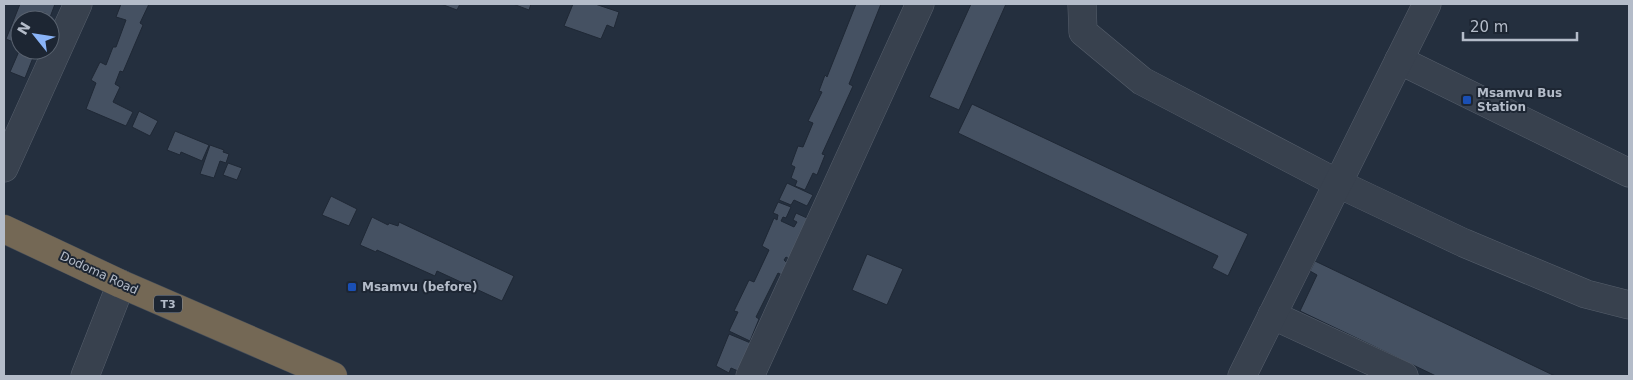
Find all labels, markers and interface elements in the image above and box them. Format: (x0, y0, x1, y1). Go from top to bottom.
north arrow (10, 10, 60, 60)
scale bar (1463, 10, 1577, 42)
text: 20 m (1470, 18, 1508, 36)
text: N (14, 19, 34, 38)
place label: Msamvu Bus Station (1477, 86, 1562, 114)
marker: Msamvu Bus Station (1461, 94, 1473, 106)
street label: Dodoma Road (58, 249, 140, 297)
place label: Msamvu (before) (362, 280, 477, 294)
marker: Msamvu (before) (346, 281, 358, 293)
road number: T3 (154, 296, 182, 312)

